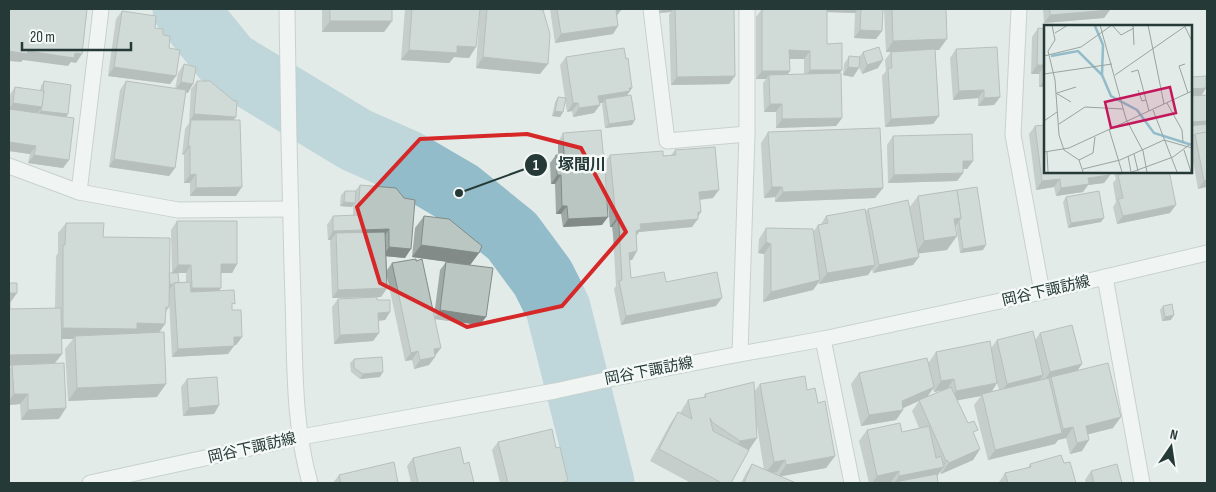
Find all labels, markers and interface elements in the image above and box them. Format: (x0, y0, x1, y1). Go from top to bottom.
scale bar (22, 20, 131, 52)
inset map (1044, 25, 1191, 172)
text: 20 m (30, 28, 55, 47)
callout: 塚間川 (523, 149, 616, 180)
text: 1 (533, 156, 539, 175)
text: 塚間川 (558, 156, 606, 175)
street label: 岡谷下諏訪線 (1000, 272, 1092, 310)
street label: 岡谷下諏訪線 (603, 353, 695, 389)
north arrow (1146, 422, 1196, 472)
text: N (1168, 426, 1179, 444)
street label: 岡谷下諏訪線 (206, 429, 298, 467)

